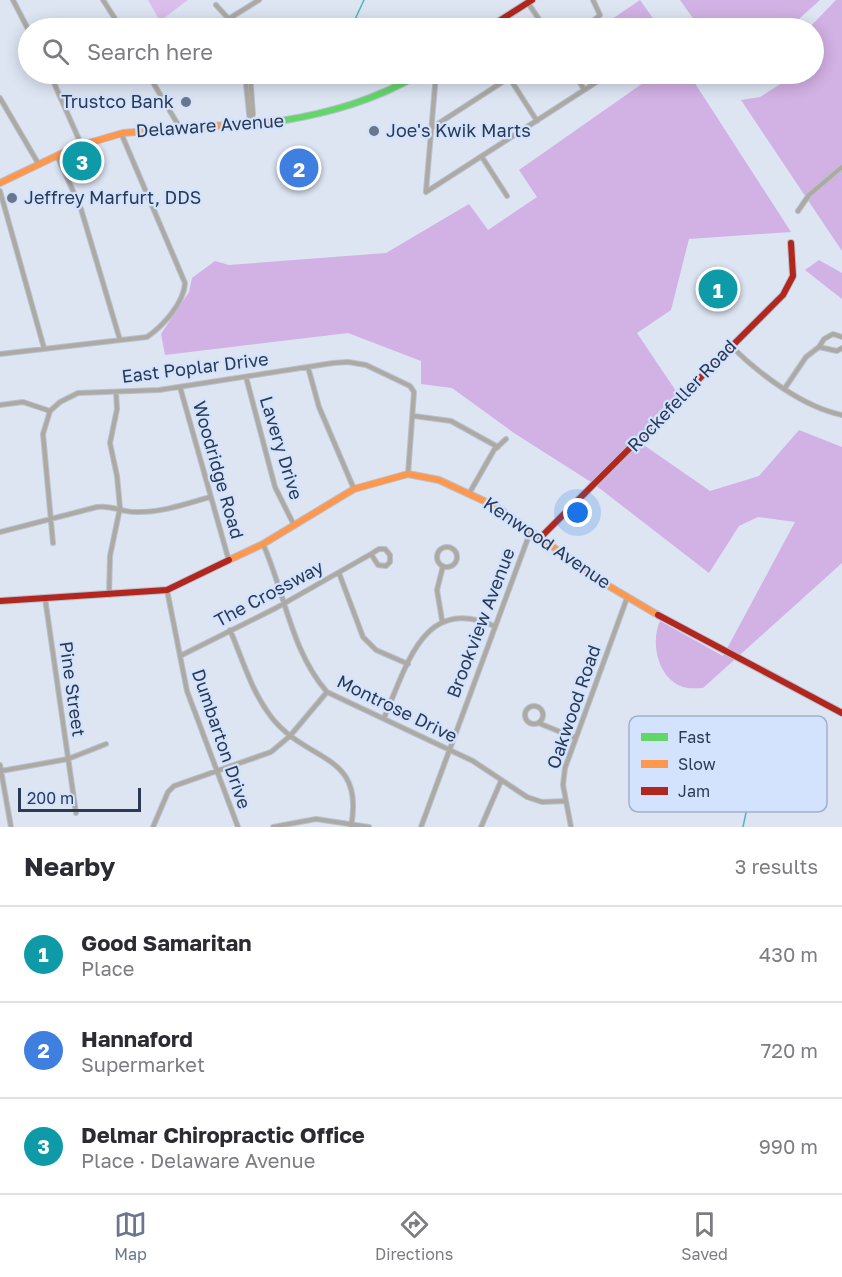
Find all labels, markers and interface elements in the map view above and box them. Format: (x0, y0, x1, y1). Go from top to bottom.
search box (18, 18, 824, 84)
icon: search (39, 35, 72, 68)
text: Search here (87, 38, 213, 65)
place label: Trustco Bank (61, 90, 174, 112)
marker: Trustco Bank (179, 95, 193, 109)
street label: Delaware Avenue (135, 109, 285, 141)
place label: Joe's Kwik Marts (386, 119, 531, 141)
marker: Joe's Kwik Marts (367, 124, 381, 138)
pin: 3 (62, 138, 101, 184)
pin: 2 (280, 146, 318, 190)
place label: Jeffrey Marfurt, DDS (24, 186, 201, 208)
marker: Jeffrey Marfurt, DDS (5, 191, 19, 205)
pin: 1 (698, 266, 738, 312)
street label: Rockefeller Road (622, 335, 740, 456)
street label: East Poplar Drive (120, 347, 270, 387)
street label: Lavery Drive (256, 393, 308, 502)
street label: Woodridge Road (189, 398, 249, 541)
street label: Kenwood Avenue (480, 492, 615, 593)
your location (563, 498, 592, 527)
street label: Brookview Avenue (441, 545, 519, 701)
street label: The Crossway (210, 555, 327, 631)
street label: Pine Street (55, 640, 91, 738)
street label: Oakwood Road (542, 642, 605, 771)
street label: Dumbarton Drive (188, 666, 256, 811)
street label: Montrose Drive (334, 669, 461, 747)
legend (629, 716, 827, 812)
text: Fast (678, 727, 711, 747)
text: Slow (678, 754, 716, 774)
text: Jam (678, 781, 710, 801)
scale bar (18, 785, 141, 812)
text: 200 m (27, 788, 74, 808)
text: Nearby (24, 851, 115, 882)
text: 3 results (735, 854, 818, 878)
text: Good Samaritan (81, 929, 252, 956)
text: 1 (38, 942, 49, 966)
text: 430 m (759, 942, 818, 966)
text: Place (81, 956, 134, 980)
text: Hannaford (81, 1025, 193, 1052)
text: 2 (37, 1038, 50, 1062)
text: 720 m (761, 1038, 818, 1062)
text: Supermarket (81, 1052, 205, 1076)
text: Delmar Chiropractic Office (81, 1121, 365, 1148)
text: 3 (37, 1134, 50, 1158)
text: 990 m (759, 1134, 818, 1158)
text: Place · Delaware Avenue (81, 1148, 315, 1172)
tab: Map (114, 1208, 147, 1264)
tab: Directions (375, 1208, 453, 1264)
tab: Saved (681, 1208, 728, 1264)

